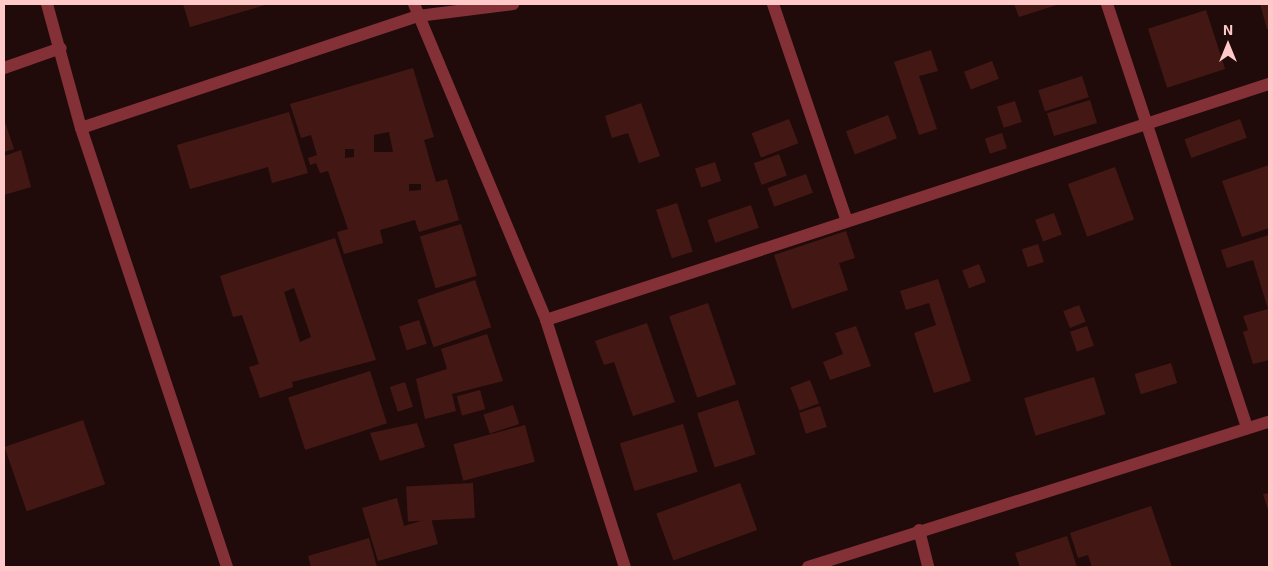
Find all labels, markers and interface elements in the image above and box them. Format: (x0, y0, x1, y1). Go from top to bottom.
north arrow (1203, 20, 1253, 70)
text: N (1223, 21, 1233, 38)

